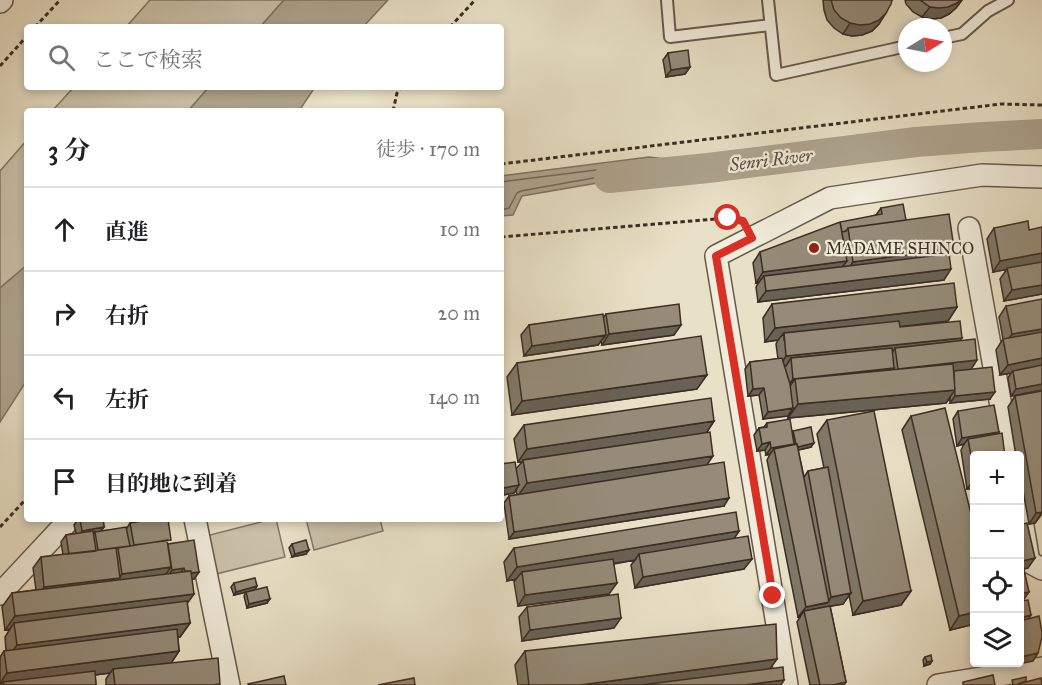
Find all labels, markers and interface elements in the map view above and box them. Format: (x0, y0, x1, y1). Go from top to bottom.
north arrow (898, 18, 952, 72)
search box (24, 24, 504, 90)
icon: search (45, 41, 78, 74)
text: ここで検索 (93, 46, 203, 73)
text: 3 分 (48, 134, 90, 166)
text: 徒歩 · 170 m (376, 137, 480, 161)
water label: Senri River (727, 144, 815, 176)
route start (714, 204, 740, 230)
icon: ahead (48, 213, 81, 246)
text: 10 m (439, 217, 480, 241)
text: 直進 (105, 218, 149, 245)
place label: MADAME SHINCO (826, 239, 974, 258)
marker: MADAME SHINCO (807, 241, 821, 255)
icon: right (48, 297, 81, 330)
text: 20 m (437, 301, 480, 325)
text: 右折 (105, 302, 149, 329)
icon: left (48, 381, 81, 414)
text: 140 m (428, 385, 480, 409)
text: 左折 (105, 386, 149, 413)
map controls (970, 451, 1024, 667)
button: + (970, 451, 1024, 505)
icon: arrive (48, 465, 81, 498)
text: 目的地に到着 (105, 470, 237, 497)
button: − (970, 505, 1024, 559)
button: locate (970, 559, 1024, 613)
route end (759, 582, 785, 608)
button: layers (970, 613, 1024, 667)

